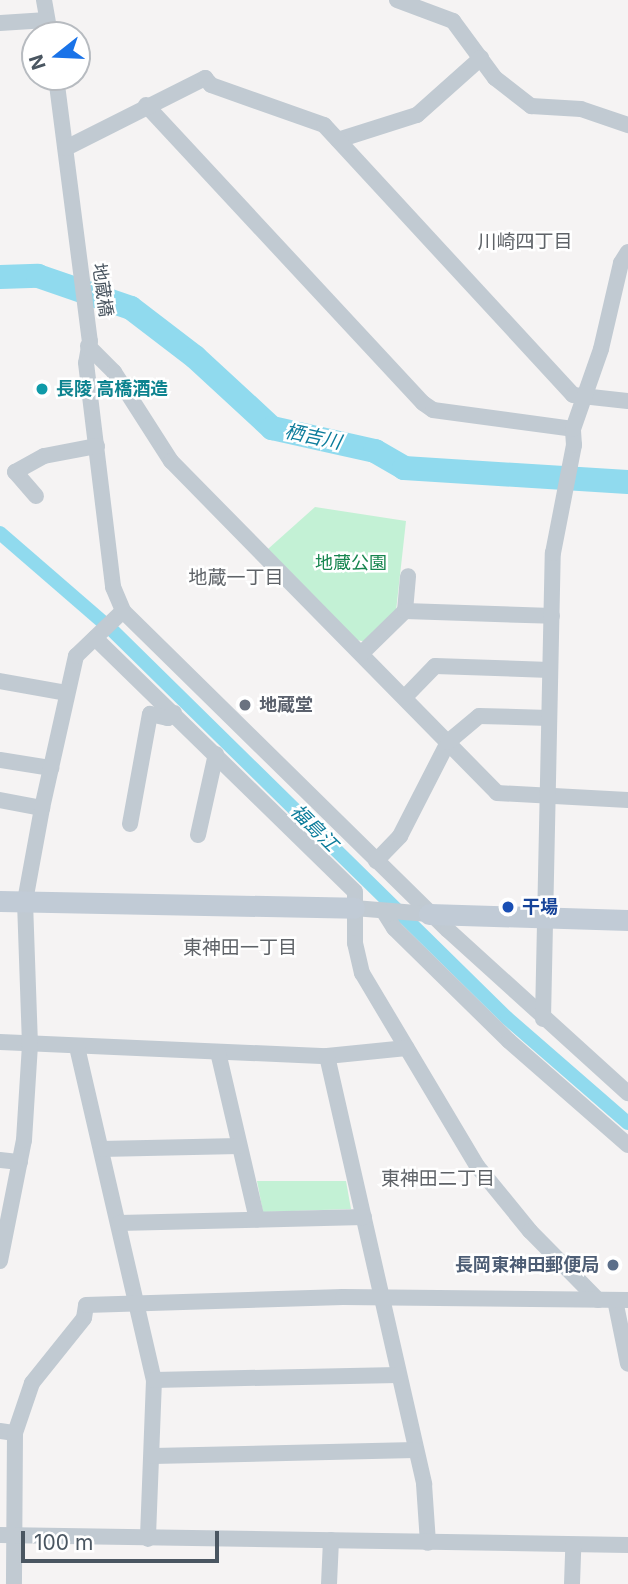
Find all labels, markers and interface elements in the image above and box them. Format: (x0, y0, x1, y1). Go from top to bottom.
north arrow (21, 21, 91, 91)
text: N (24, 52, 51, 72)
district label: 川崎四丁目 (478, 231, 572, 253)
street label: 地蔵橋 (88, 262, 116, 318)
place label: 長陵 高橋酒造 (56, 378, 168, 400)
marker: 長陵 高橋酒造 (34, 381, 50, 397)
water label: 栖吉川 (283, 420, 343, 454)
park label: 地蔵公園 (315, 552, 387, 574)
district label: 地蔵一丁目 (189, 567, 283, 589)
place label: 地蔵堂 (259, 694, 313, 716)
marker: 地蔵堂 (237, 697, 253, 713)
water label: 福島江 (286, 800, 342, 856)
place label: 干場 (522, 896, 558, 918)
marker: 干場 (500, 899, 516, 915)
district label: 東神田一丁目 (183, 937, 297, 959)
district label: 東神田二丁目 (381, 1168, 495, 1190)
place label: 長岡東神田郵便局 (455, 1254, 599, 1276)
marker: 長岡東神田郵便局 (605, 1257, 621, 1273)
scale bar (24, 1518, 222, 1562)
text: 100 m (34, 1530, 93, 1555)

